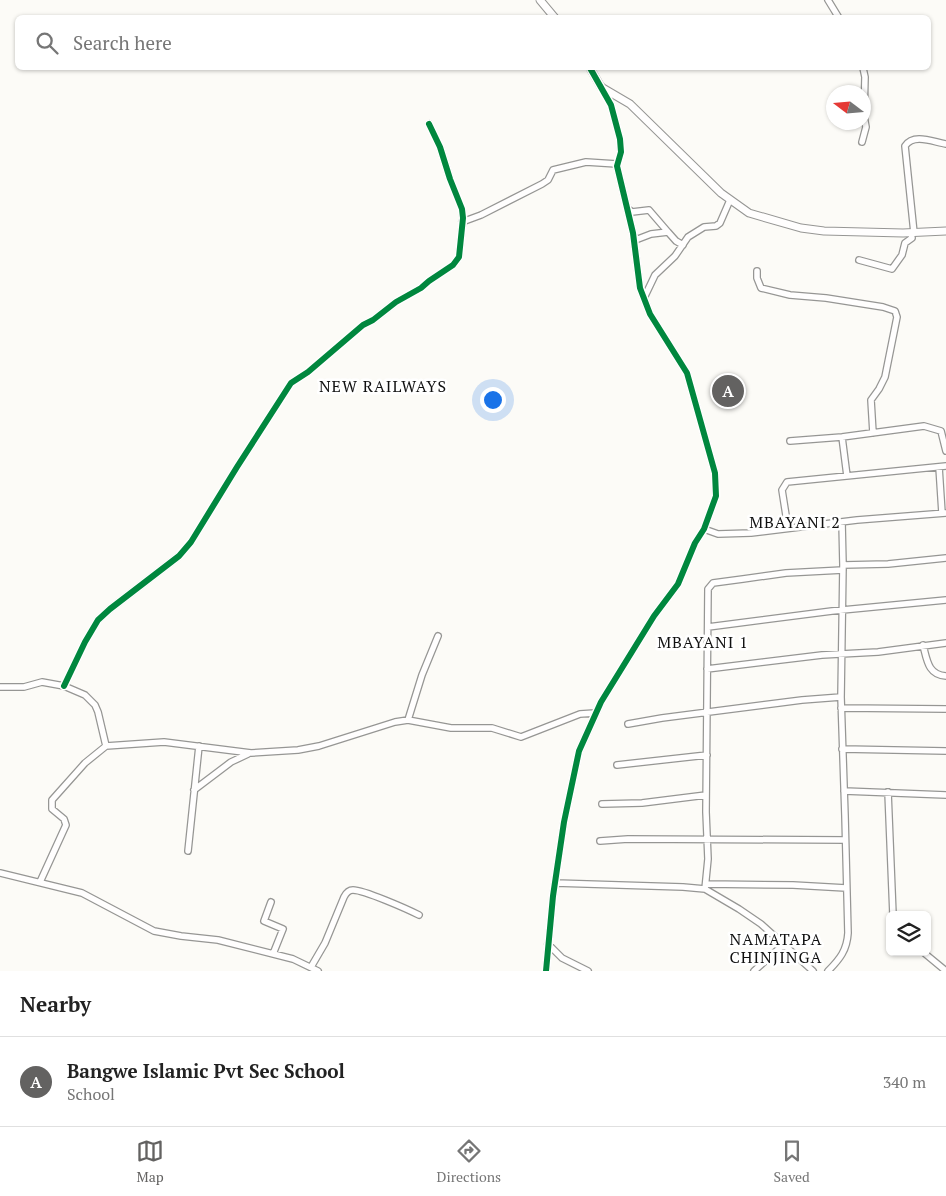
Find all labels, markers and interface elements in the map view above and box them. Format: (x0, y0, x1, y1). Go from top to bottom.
search box (15, 15, 931, 70)
icon: search (33, 29, 61, 57)
text: Search here (73, 30, 172, 55)
north arrow (826, 85, 871, 130)
pin: A (712, 372, 744, 410)
district label: NEW RAILWAYS (319, 375, 447, 397)
your location (480, 387, 506, 413)
district label: MBAYANI 2 (749, 511, 841, 533)
district label: MBAYANI 1 (657, 631, 749, 653)
map controls (886, 911, 931, 956)
button: layers (886, 911, 931, 956)
district label: NAMATAPA CHINJINGA (729, 928, 823, 968)
text: Nearby (20, 990, 91, 1018)
text: Bangwe Islamic Pvt Sec School (67, 1058, 345, 1083)
text: A (30, 1071, 42, 1093)
text: 340 m (883, 1071, 926, 1093)
text: School (67, 1083, 115, 1105)
tab: Map (136, 1137, 164, 1186)
tab: Directions (437, 1137, 501, 1186)
tab: Saved (774, 1137, 810, 1186)

